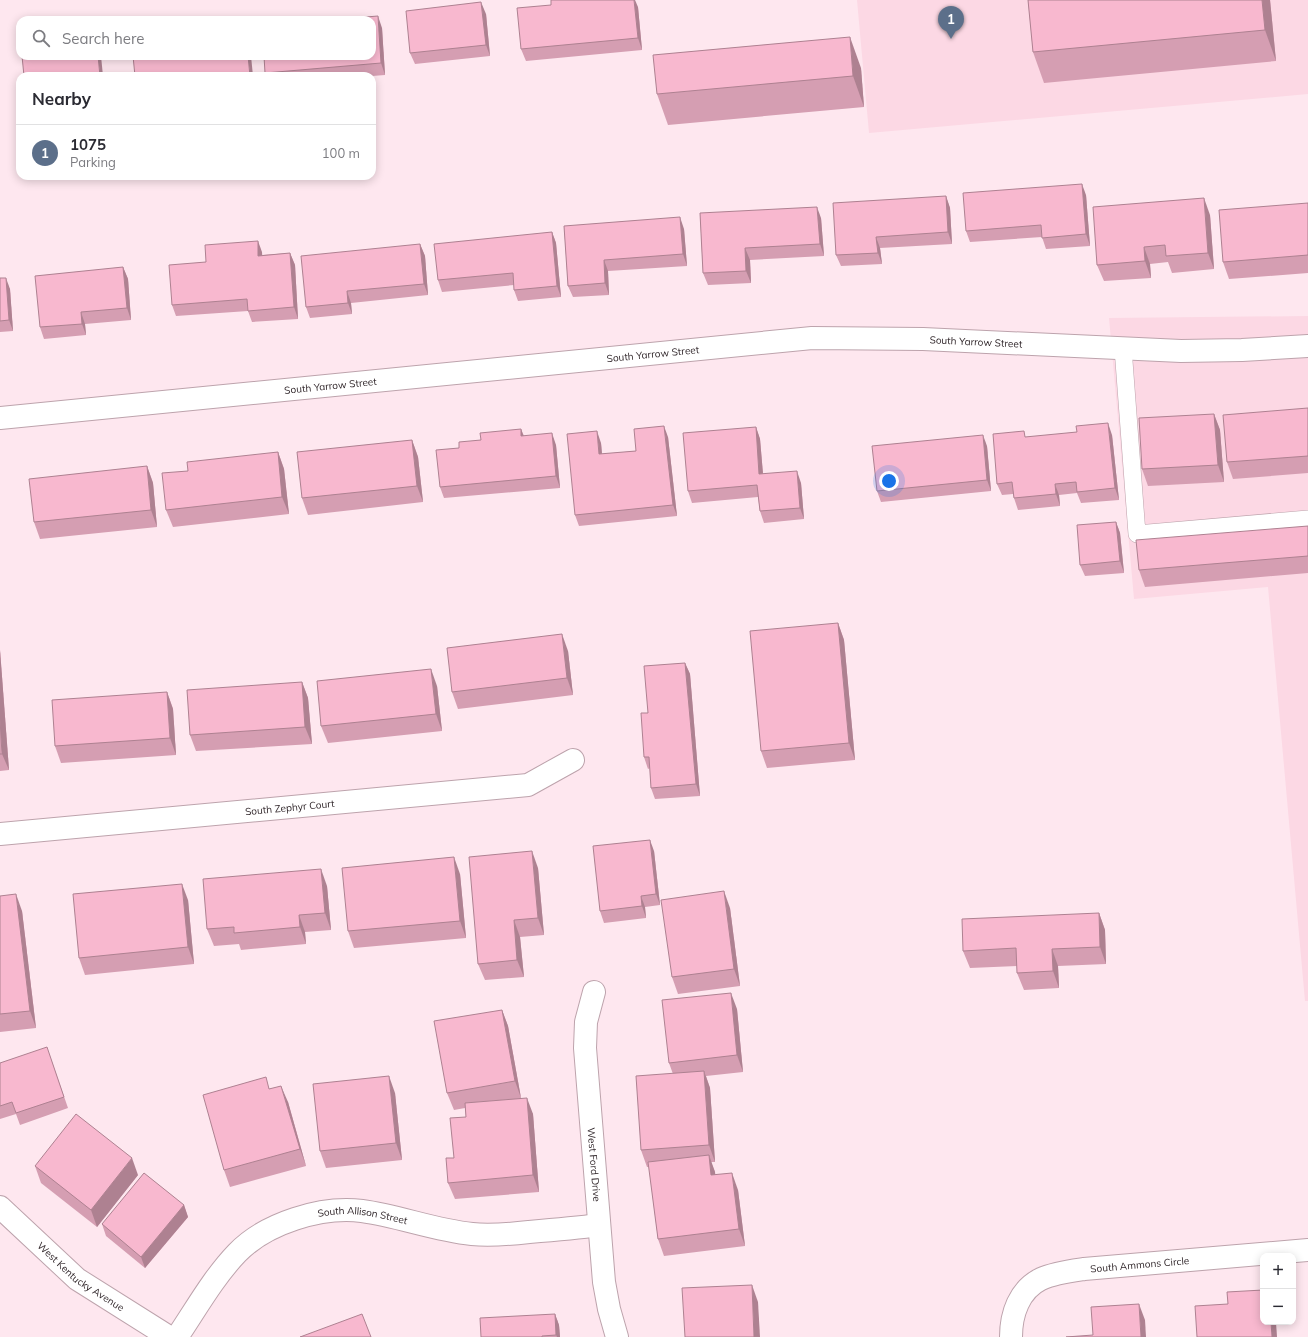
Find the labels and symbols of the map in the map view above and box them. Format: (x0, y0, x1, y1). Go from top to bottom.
pin: 1 (938, 6, 964, 39)
street label: South Yarrow Street (929, 333, 1023, 351)
street label: South Yarrow Street (606, 343, 700, 365)
street label: South Yarrow Street (284, 375, 378, 397)
your location (879, 471, 899, 491)
street label: South Zephyr Court (244, 797, 336, 818)
street label: West Ford Drive (584, 1127, 603, 1202)
street label: South Allison Street (316, 1204, 409, 1227)
street label: West Kentucky Avenue (34, 1239, 127, 1314)
street label: South Ammons Circle (1090, 1254, 1190, 1275)

